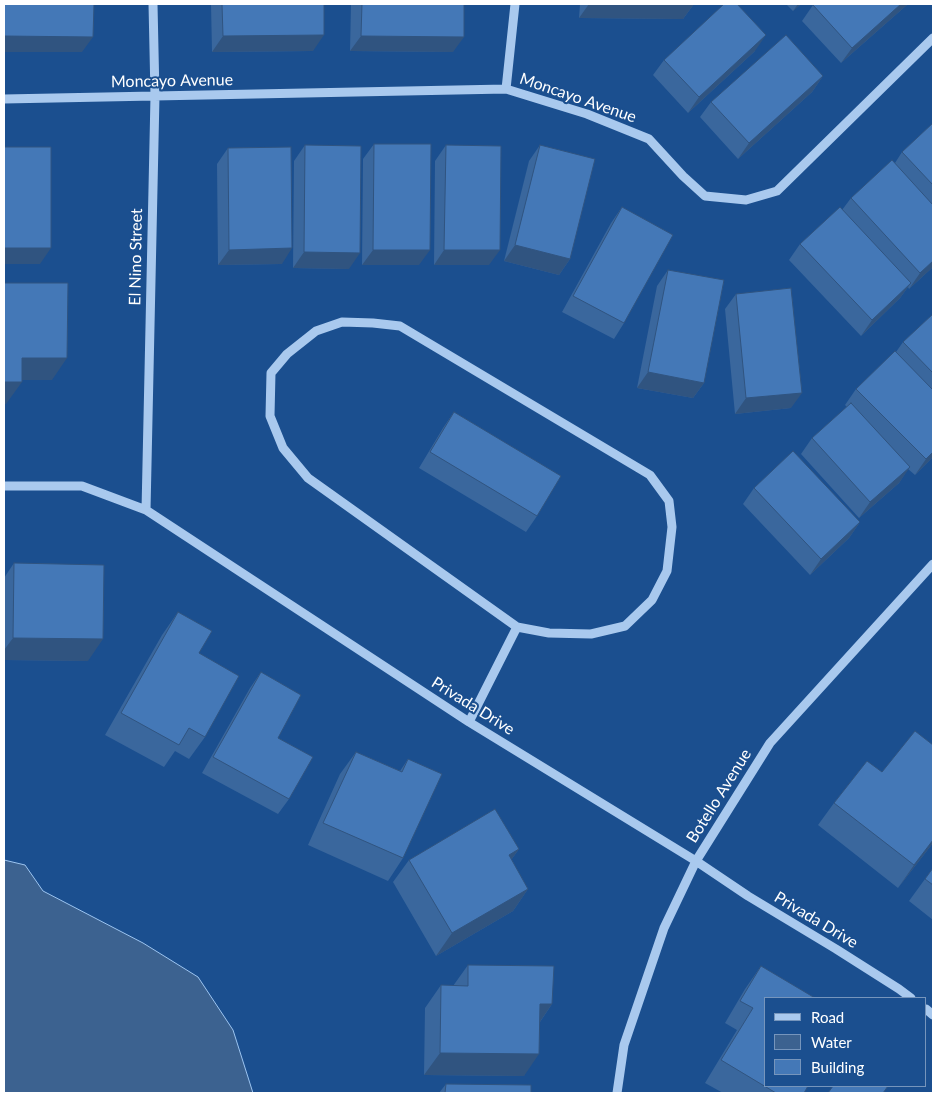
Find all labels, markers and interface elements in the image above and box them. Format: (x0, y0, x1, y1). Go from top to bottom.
street label: Moncayo Avenue (517, 69, 639, 127)
street label: Moncayo Avenue (111, 70, 233, 92)
street label: El Nino Street (126, 208, 146, 306)
street label: Privada Drive (428, 673, 518, 739)
street label: Botello Avenue (683, 746, 755, 846)
street label: Privada Drive (771, 887, 861, 953)
legend (764, 997, 927, 1087)
text: Road (811, 1008, 844, 1026)
text: Water (811, 1033, 852, 1051)
text: Building (811, 1058, 864, 1076)

